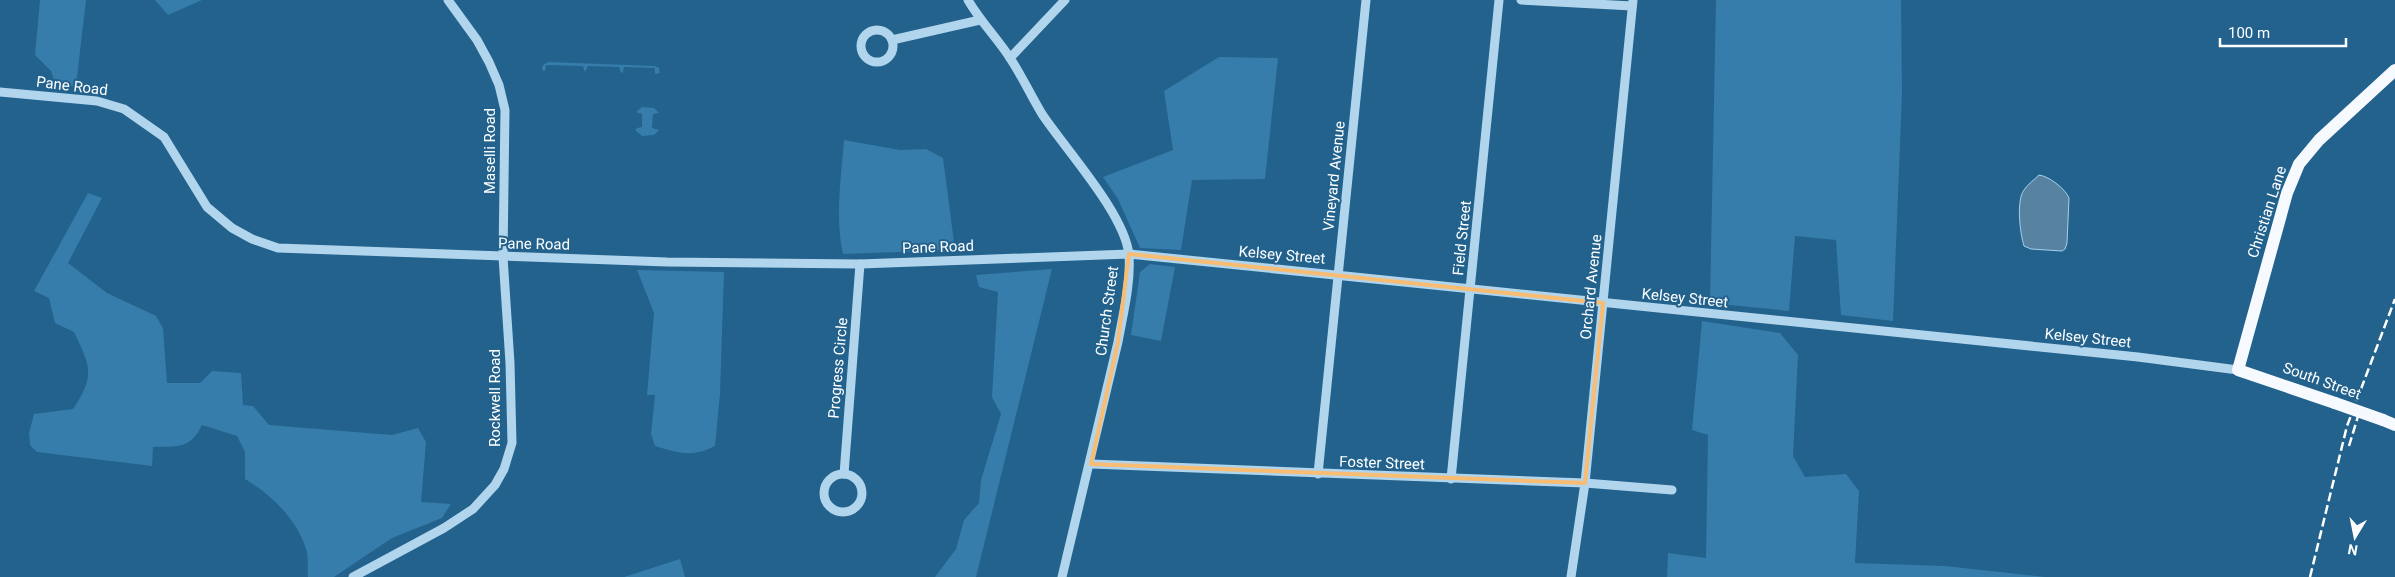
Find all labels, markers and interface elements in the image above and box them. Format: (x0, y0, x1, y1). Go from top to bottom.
scale bar (2220, 15, 2346, 47)
text: 100 m (2228, 24, 2270, 42)
street label: Pane Road (35, 73, 109, 99)
street label: Maselli Road (481, 108, 499, 194)
street label: Vineyard Avenue (1319, 120, 1349, 232)
street label: Christian Lane (2244, 164, 2290, 260)
street label: Field Street (1449, 200, 1475, 276)
street label: Orchard Avenue (1577, 233, 1605, 341)
street label: Pane Road (498, 234, 570, 254)
street label: Pane Road (902, 237, 974, 257)
street label: Kelsey Street (1238, 242, 1326, 268)
street label: Church Street (1092, 265, 1122, 357)
street label: Kelsey Street (1641, 285, 1729, 311)
street label: Progress Circle (825, 317, 851, 419)
street label: Kelsey Street (2044, 325, 2132, 351)
street label: Rockwell Road (486, 349, 504, 447)
street label: South Street (2280, 358, 2364, 404)
street label: Foster Street (1339, 453, 1425, 473)
north arrow (2330, 512, 2380, 562)
text: N (2346, 541, 2359, 559)

